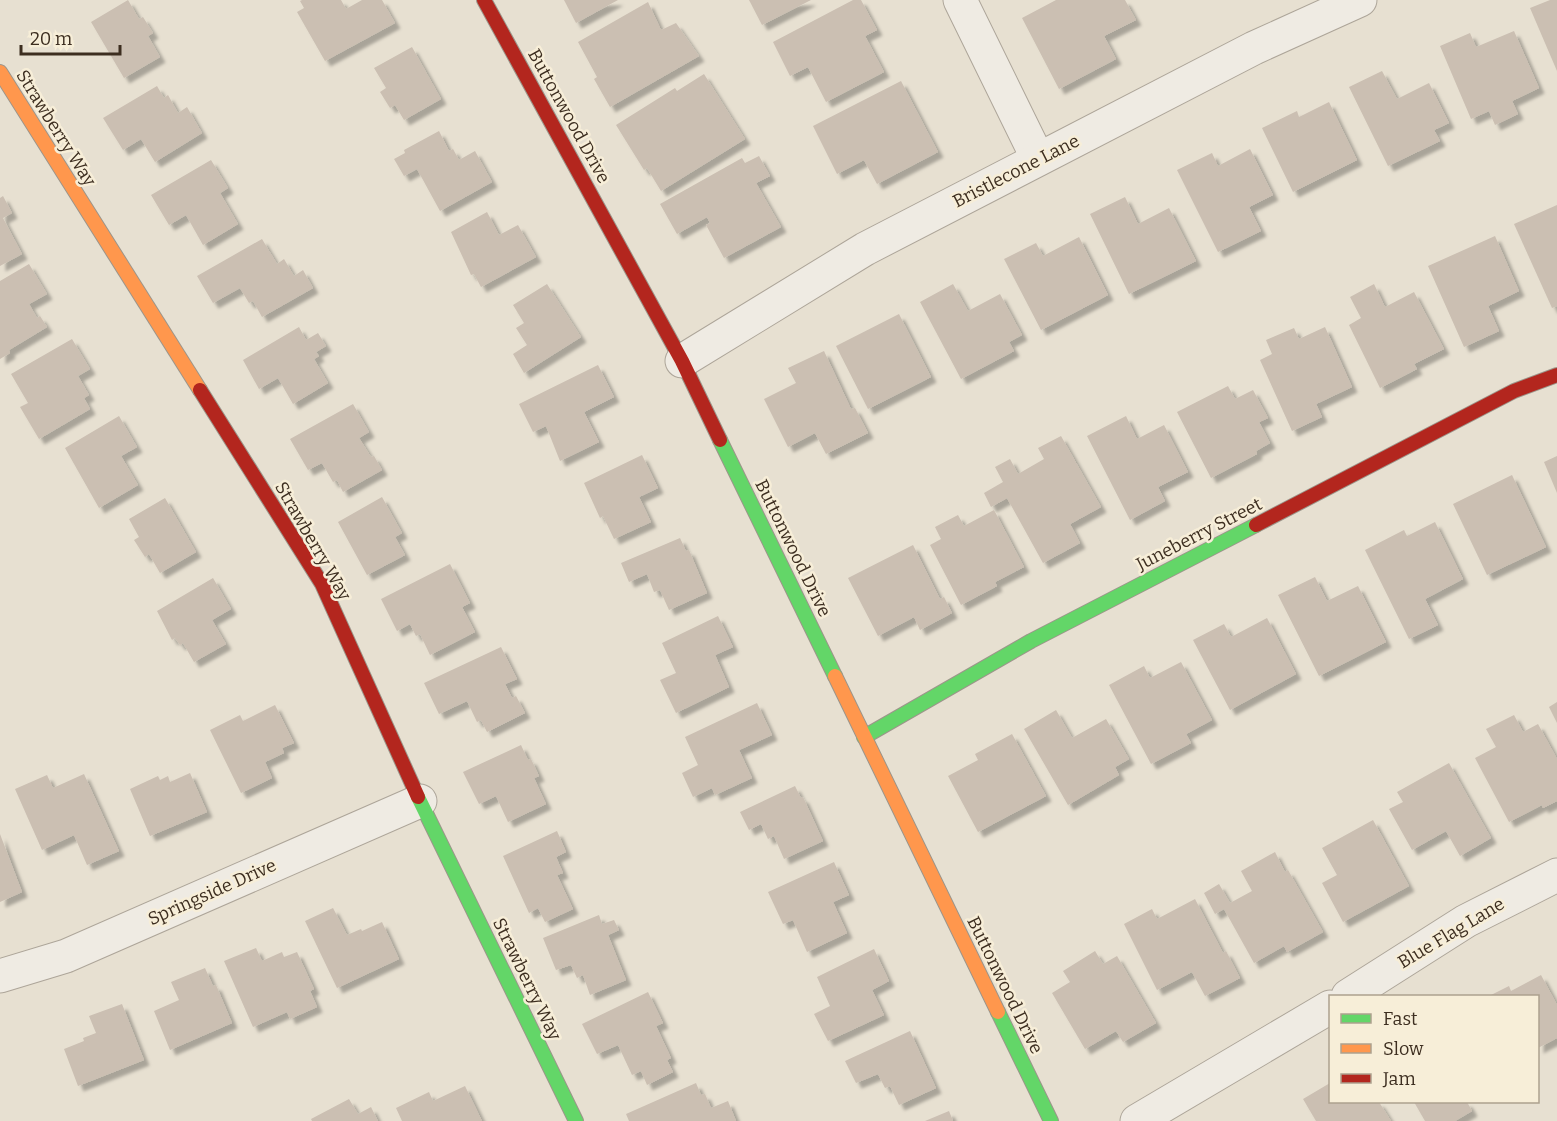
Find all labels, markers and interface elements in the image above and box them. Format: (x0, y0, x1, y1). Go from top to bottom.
scale bar (21, 18, 120, 56)
text: 20 m (30, 28, 72, 50)
street label: Buttonwood Drive (523, 45, 615, 187)
street label: Strawberry Way (11, 66, 101, 191)
street label: Bristlecone Lane (949, 130, 1083, 212)
street label: Buttonwood Drive (750, 476, 836, 620)
street label: Strawberry Way (270, 478, 356, 605)
street label: Juneberry Street (1132, 493, 1266, 576)
street label: Springside Drive (145, 854, 279, 930)
street label: Blue Flag Lane (1394, 893, 1508, 973)
street label: Buttonwood Drive (962, 913, 1048, 1057)
street label: Strawberry Way (488, 914, 566, 1044)
legend (1329, 995, 1539, 1103)
text: Fast (1383, 1008, 1418, 1030)
text: Slow (1383, 1038, 1424, 1060)
text: Jam (1382, 1068, 1416, 1090)

